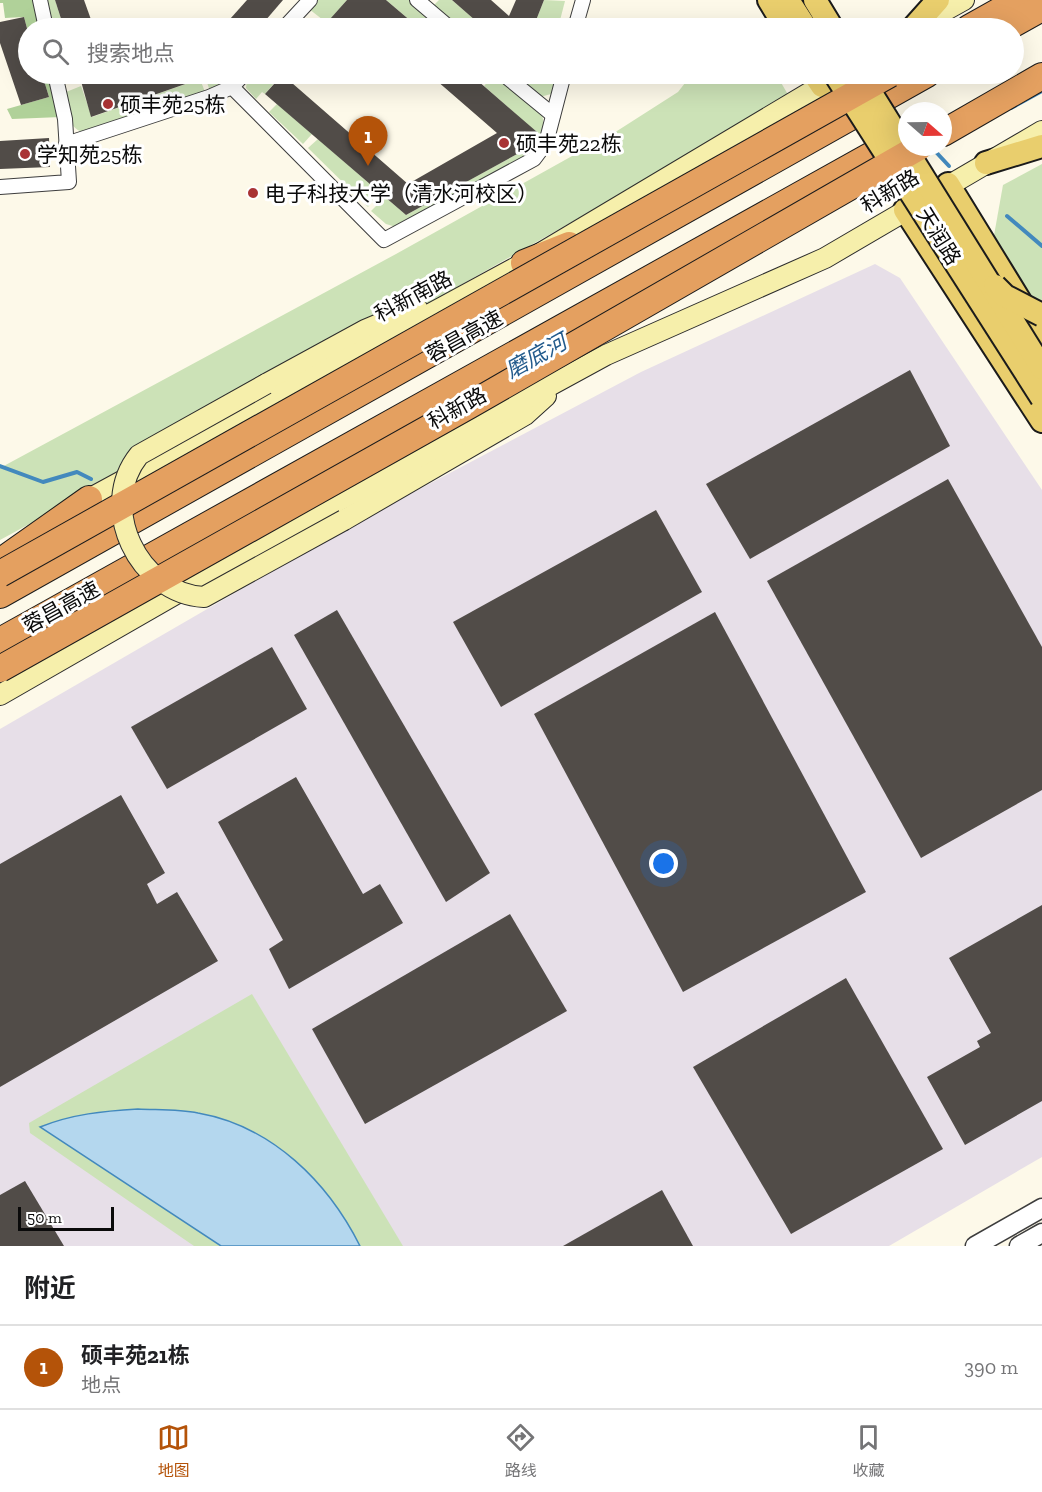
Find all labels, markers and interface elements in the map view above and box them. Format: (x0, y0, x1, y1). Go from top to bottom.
search box (18, 18, 1024, 84)
icon: search (39, 35, 72, 68)
text: 搜索地点 (87, 40, 175, 67)
place label: 硕丰苑25栋 (120, 92, 226, 117)
marker: 硕丰苑25栋 (101, 97, 115, 111)
north arrow (898, 102, 952, 156)
pin: 1 (348, 116, 388, 166)
place label: 硕丰苑22栋 (516, 131, 622, 156)
marker: 硕丰苑22栋 (497, 136, 511, 150)
place label: 学知苑25栋 (37, 142, 143, 167)
marker: 学知苑25栋 (18, 147, 32, 161)
street label: 科新路 (857, 164, 923, 218)
place label: 电子科技大学（清水河校区） (265, 181, 538, 206)
marker: 电子科技大学（清水河校区） (246, 186, 260, 200)
street label: 天润路 (912, 203, 966, 269)
street label: 科新南路 (370, 265, 456, 327)
street label: 蓉昌高速 (421, 305, 507, 367)
water label: 磨底河 (501, 326, 575, 384)
street label: 科新路 (423, 382, 491, 434)
street label: 蓉昌高速 (18, 576, 104, 638)
your location (649, 849, 678, 878)
scale bar (18, 1204, 114, 1232)
text: 50 m (27, 1208, 62, 1227)
text: 附近 (24, 1272, 76, 1304)
text: 硕丰苑21栋 (81, 1342, 190, 1369)
text: 1 (39, 1355, 48, 1379)
text: 390 m (964, 1355, 1018, 1379)
text: 地点 (81, 1373, 121, 1397)
tab: 地图 (157, 1421, 190, 1481)
tab: 路线 (504, 1421, 537, 1481)
tab: 收藏 (852, 1421, 885, 1481)

